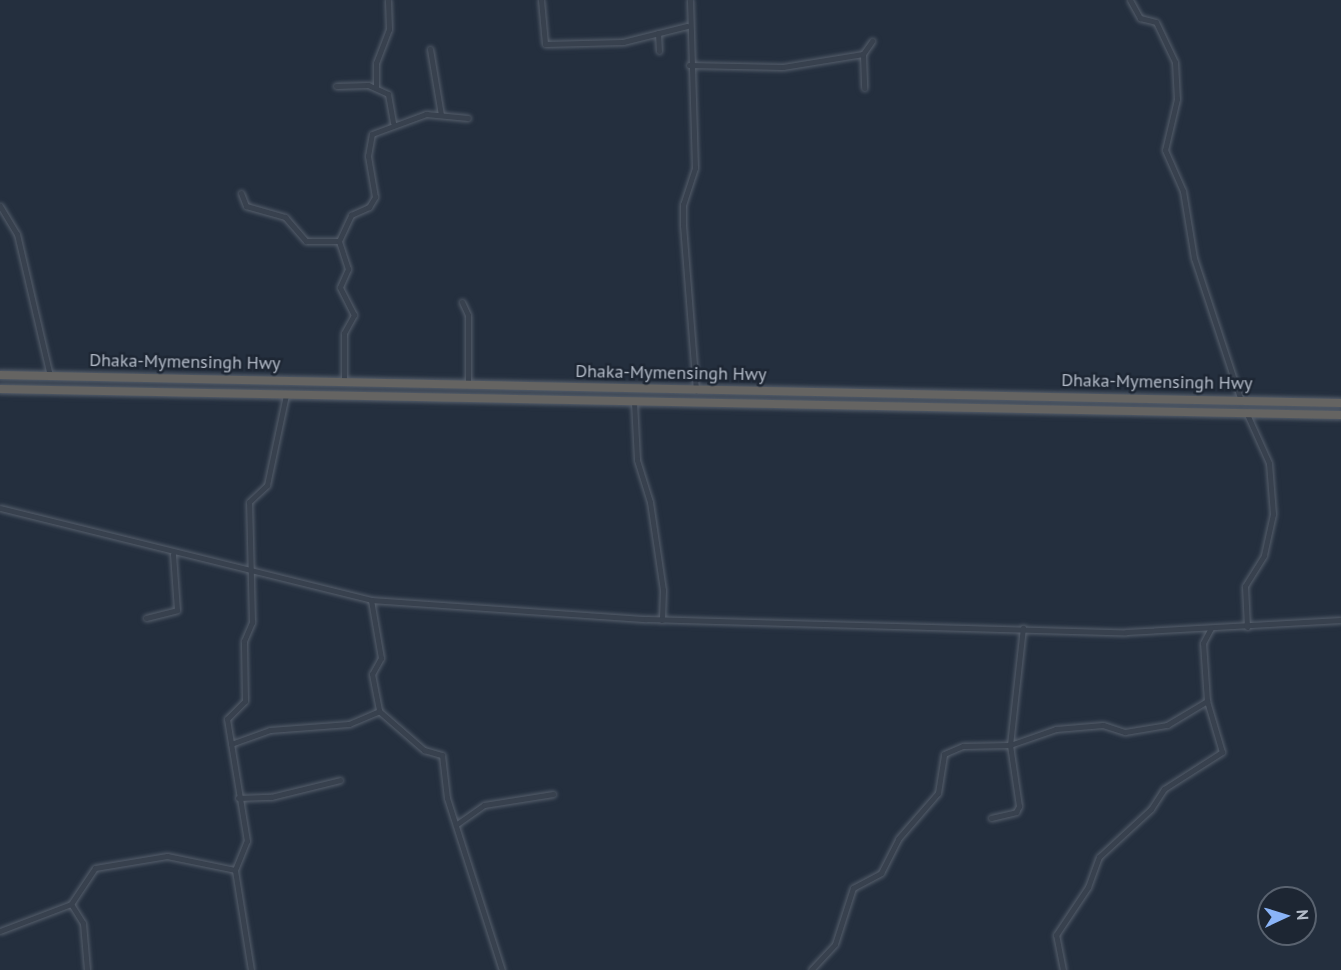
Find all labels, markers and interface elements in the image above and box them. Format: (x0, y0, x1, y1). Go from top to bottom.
street label: Dhaka-Mymensingh Hwy (89, 350, 281, 374)
street label: Dhaka-Mymensingh Hwy (575, 361, 767, 385)
street label: Dhaka-Mymensingh Hwy (1061, 370, 1253, 394)
north arrow (1257, 886, 1317, 946)
text: N (1293, 909, 1313, 921)

